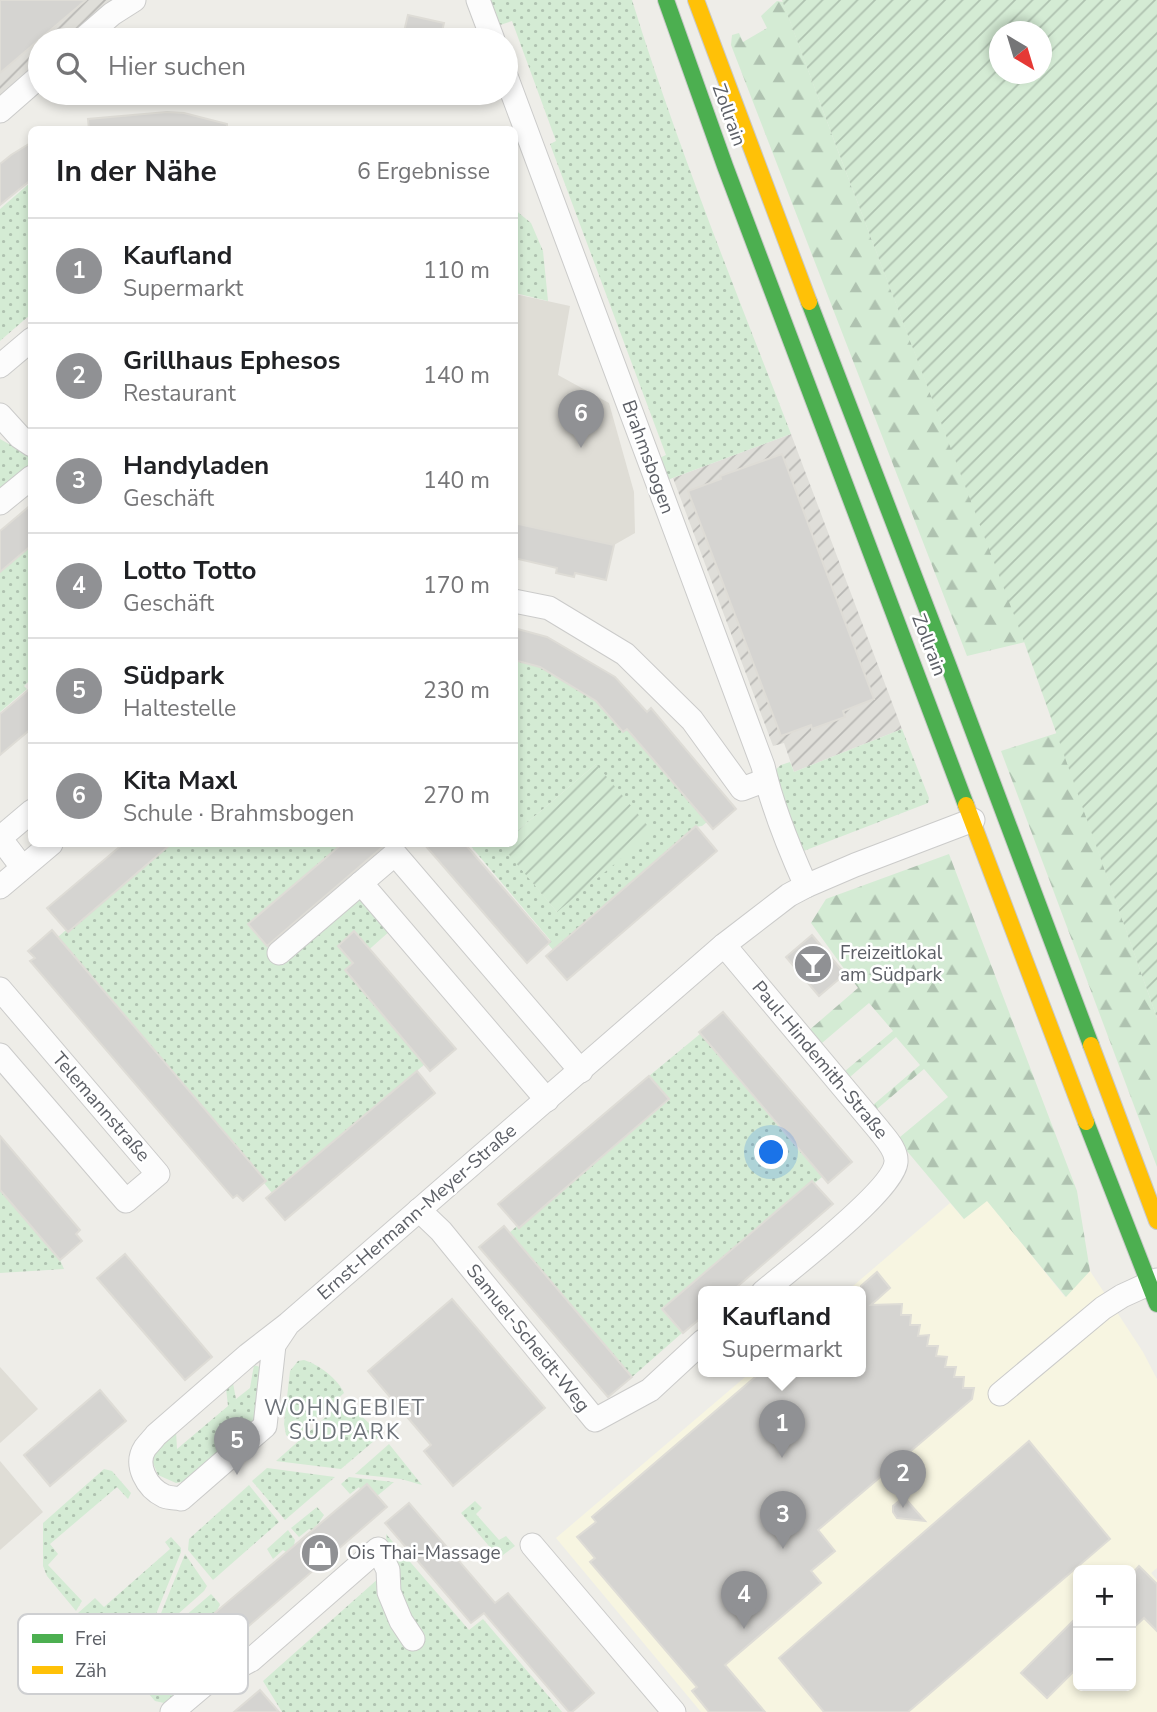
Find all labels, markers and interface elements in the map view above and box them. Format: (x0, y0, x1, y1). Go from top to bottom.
north arrow (989, 21, 1052, 84)
search box (28, 28, 518, 105)
icon: search (52, 48, 90, 86)
text: Hier suchen (108, 49, 246, 84)
street label: Zollrain (706, 80, 752, 150)
text: In der Nähe (56, 151, 217, 192)
text: 6 Ergebnisse (357, 156, 490, 187)
text: Kaufland (123, 238, 232, 273)
text: 1 (72, 255, 86, 286)
text: 110 m (423, 255, 490, 286)
text: Supermarkt (123, 273, 243, 304)
text: Grillhaus Ephesos (123, 343, 341, 378)
text: 2 (72, 360, 86, 391)
text: 140 m (423, 360, 490, 391)
text: Restaurant (123, 378, 236, 409)
pin: 6 (558, 390, 604, 448)
street label: Brahmsbogen (615, 396, 681, 518)
text: Handyladen (123, 448, 269, 483)
text: 3 (72, 465, 86, 496)
text: 140 m (423, 465, 490, 496)
text: Geschäft (123, 483, 214, 514)
text: Lotto Totto (123, 553, 256, 588)
text: 4 (72, 570, 86, 601)
text: 170 m (423, 570, 490, 601)
text: Geschäft (123, 588, 214, 619)
street label: Zollrain (905, 610, 953, 680)
text: Südpark (123, 658, 224, 693)
text: 5 (72, 675, 86, 706)
text: 230 m (423, 675, 490, 706)
text: Haltestelle (123, 693, 236, 724)
text: Kita Maxl (123, 763, 237, 798)
text: 6 (72, 780, 86, 811)
text: 270 m (423, 780, 490, 811)
text: Schule · Brahmsbogen (123, 798, 354, 829)
place label: Freizeitlokal am Südpark (840, 940, 943, 988)
bar icon: Freizeitlokal am Südpark (792, 943, 834, 985)
street label: Paul-Hindemith-Straße (746, 975, 894, 1145)
street label: Telemannstraße (46, 1046, 156, 1168)
street label: Ernst-Hermann-Meyer-Straße (312, 1118, 522, 1306)
your location (754, 1135, 788, 1169)
street label: Samuel-Scheidt-Weg (460, 1259, 596, 1417)
popup (698, 1286, 866, 1377)
text: Kaufland (722, 1299, 831, 1334)
text: Supermarkt (722, 1334, 842, 1365)
district label: WOHNGEBIET SÜDPARK (264, 1394, 426, 1446)
pin: 1 (759, 1400, 805, 1458)
pin: 5 (214, 1417, 260, 1475)
pin: 2 (880, 1450, 926, 1508)
pin: 3 (760, 1491, 806, 1549)
shop icon: Ois Thai-Massage (299, 1532, 341, 1574)
place label: Ois Thai-Massage (347, 1540, 501, 1566)
map controls (1073, 1565, 1136, 1691)
button: + (1073, 1565, 1136, 1628)
pin: 4 (721, 1571, 767, 1629)
legend (18, 1614, 248, 1694)
text: Frei (75, 1626, 106, 1652)
button: − (1073, 1628, 1136, 1691)
text: Zäh (75, 1658, 107, 1684)

